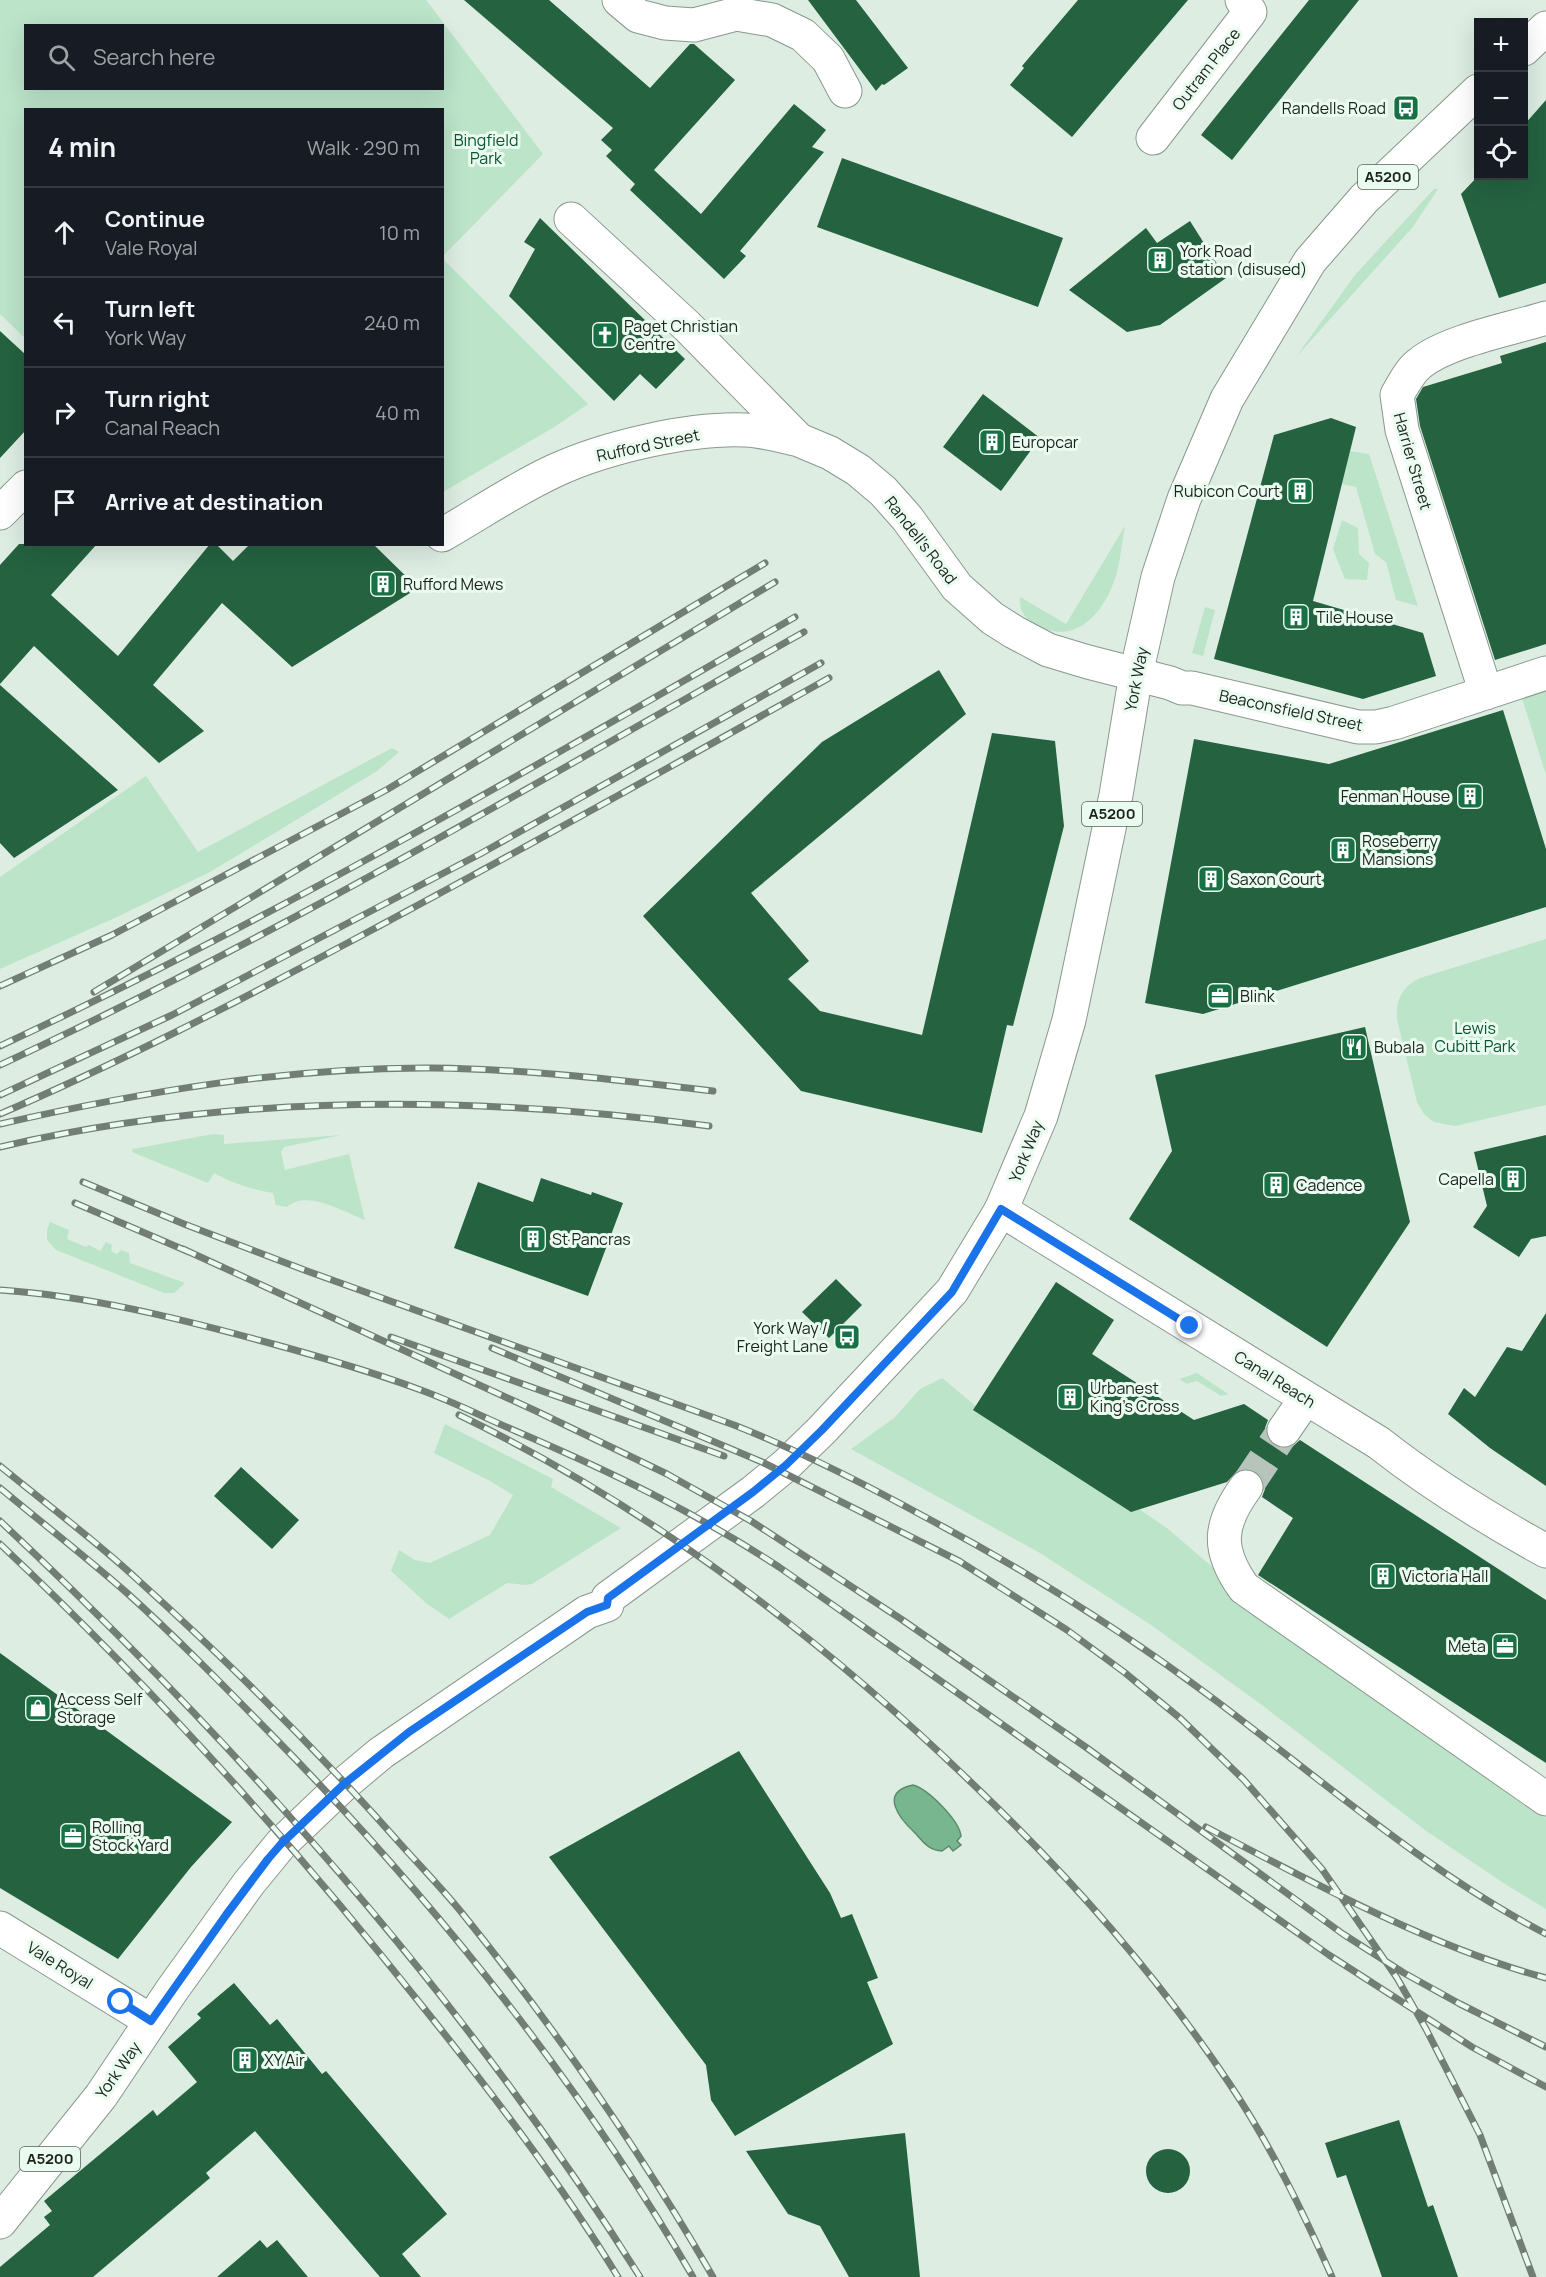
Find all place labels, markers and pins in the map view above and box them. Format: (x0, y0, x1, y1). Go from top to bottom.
bus stop icon: Randells Road (1391, 93, 1421, 123)
place label: Randells Road (1282, 97, 1386, 119)
place label: York Road station (disused) (1180, 240, 1307, 280)
building icon: York Road station (disused) (1145, 245, 1175, 275)
place label: Paget Christian Centre (624, 315, 738, 355)
church icon: Paget Christian Centre (590, 320, 620, 350)
building icon: Europcar (977, 427, 1007, 457)
place label: Europcar (1012, 431, 1079, 453)
building icon: Rubicon Court (1285, 476, 1315, 506)
place label: Rubicon Court (1174, 480, 1280, 502)
building icon: Rufford Mews (368, 569, 398, 599)
place label: Rufford Mews (403, 573, 503, 595)
building icon: Tile House (1281, 602, 1311, 632)
place label: Tile House (1316, 606, 1393, 628)
building icon: Fenman House (1455, 781, 1485, 811)
place label: Fenman House (1341, 785, 1450, 807)
place label: Roseberry Mansions (1362, 830, 1438, 870)
building icon: Roseberry Mansions (1328, 835, 1358, 865)
building icon: Saxon Court (1196, 864, 1226, 894)
place label: Saxon Court (1230, 868, 1322, 890)
office icon: Blink (1205, 981, 1235, 1011)
place label: Blink (1240, 985, 1276, 1007)
restaurant icon: Bubala (1339, 1032, 1369, 1062)
place label: Bubala (1374, 1036, 1424, 1058)
building icon: Capella (1498, 1164, 1528, 1194)
place label: Capella (1438, 1168, 1494, 1190)
building icon: Cadence (1261, 1170, 1291, 1200)
place label: Cadence (1296, 1174, 1362, 1196)
building icon: St Pancras (518, 1224, 548, 1254)
place label: St Pancras (552, 1228, 631, 1250)
place label: York Way / Freight Lane (737, 1317, 828, 1357)
bus stop icon: York Way / Freight Lane (832, 1322, 862, 1352)
place label: Urbanest King's Cross (1090, 1377, 1179, 1417)
building icon: Urbanest King's Cross (1055, 1382, 1085, 1412)
building icon: Victoria Hall (1368, 1561, 1398, 1591)
place label: Victoria Hall (1402, 1565, 1488, 1587)
office icon: Meta (1490, 1631, 1520, 1661)
place label: Meta (1448, 1635, 1486, 1657)
place label: Access Self Storage (57, 1688, 143, 1728)
shop icon: Access Self Storage (23, 1693, 53, 1723)
place label: Rolling Stock Yard (92, 1816, 169, 1856)
office icon: Rolling Stock Yard (58, 1821, 88, 1851)
building icon: XY Air (230, 2045, 260, 2075)
place label: XY Air (264, 2049, 305, 2071)

